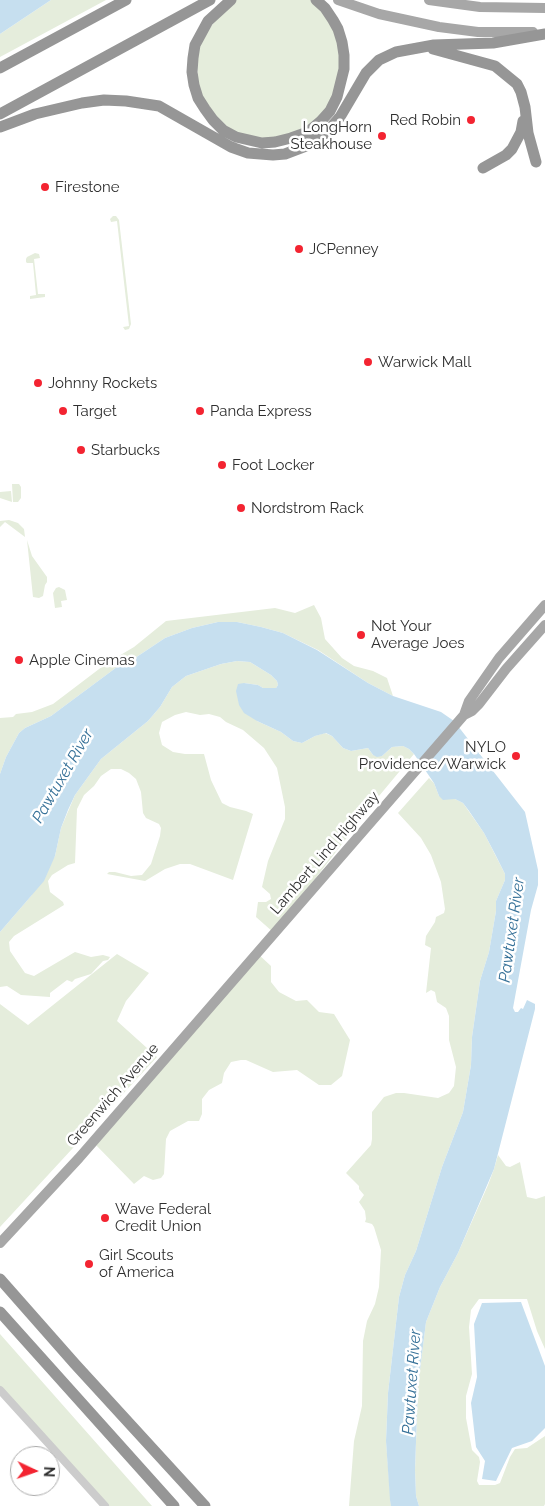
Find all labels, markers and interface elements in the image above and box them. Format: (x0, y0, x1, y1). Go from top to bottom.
place label: Red Robin (390, 111, 461, 129)
marker: Red Robin (465, 114, 477, 126)
place label: LongHorn Steakhouse (291, 118, 372, 153)
marker: LongHorn Steakhouse (376, 130, 388, 142)
place label: Firestone (55, 178, 120, 196)
marker: Firestone (39, 181, 51, 193)
place label: JCPenney (309, 240, 379, 258)
marker: JCPenney (293, 243, 305, 255)
place label: Warwick Mall (378, 353, 471, 371)
marker: Warwick Mall (362, 356, 374, 368)
place label: Johnny Rockets (48, 374, 157, 392)
marker: Johnny Rockets (32, 377, 44, 389)
place label: Target (73, 402, 117, 420)
place label: Panda Express (210, 402, 312, 420)
marker: Target (57, 405, 69, 417)
marker: Panda Express (194, 405, 206, 417)
place label: Starbucks (91, 441, 160, 459)
marker: Starbucks (75, 444, 87, 456)
place label: Foot Locker (232, 456, 314, 474)
marker: Foot Locker (216, 459, 228, 471)
place label: Nordstrom Rack (251, 499, 364, 517)
marker: Nordstrom Rack (235, 502, 247, 514)
place label: Not Your Average Joes (371, 617, 465, 652)
marker: Not Your Average Joes (355, 629, 367, 641)
place label: Apple Cinemas (29, 651, 135, 669)
marker: Apple Cinemas (13, 654, 25, 666)
water label: Pawtuxet River (28, 726, 98, 826)
place label: NYLO Providence/Warwick (359, 738, 506, 773)
marker: NYLO Providence/Warwick (510, 750, 522, 762)
street label: Lambert Lind Highway (267, 788, 383, 918)
water label: Pawtuxet River (495, 876, 529, 984)
street label: Greenwich Avenue (63, 1040, 163, 1150)
place label: Wave Federal Credit Union (115, 1200, 211, 1235)
marker: Wave Federal Credit Union (99, 1212, 111, 1224)
place label: Girl Scouts of America (99, 1246, 174, 1281)
marker: Girl Scouts of America (83, 1258, 95, 1270)
water label: Pawtuxet River (399, 1329, 425, 1435)
north arrow (10, 1446, 60, 1496)
text: N (41, 1466, 57, 1477)

